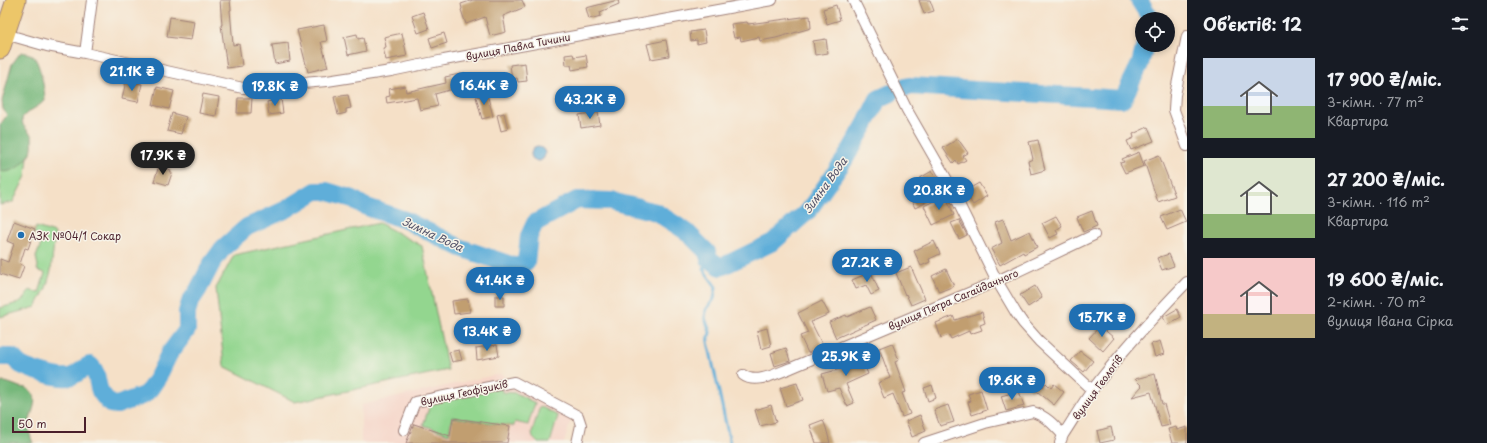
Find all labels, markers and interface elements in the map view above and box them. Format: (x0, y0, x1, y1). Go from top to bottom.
text: Об’єктів: 12 (1203, 11, 1302, 37)
map controls (1135, 12, 1175, 52)
button: locate (1135, 12, 1175, 52)
icon: filters (1449, 13, 1471, 35)
street label: вулиця Павла Тичини (464, 28, 572, 64)
pin: 21.1K ₴ (95, 58, 169, 92)
text: 21.1K ₴ (109, 61, 155, 80)
text: 17 900 ₴/міс. (1327, 66, 1442, 92)
pin: 16.4K ₴ (447, 72, 521, 106)
pin: 19.8K ₴ (238, 73, 312, 107)
icon: home (1235, 74, 1283, 122)
text: 16.4K ₴ (459, 75, 509, 94)
text: 19.8K ₴ (252, 76, 298, 95)
pin: 43.2K ₴ (553, 86, 627, 120)
text: 43.2K ₴ (564, 89, 616, 108)
text: 3-кімн. · 77 m² (1327, 92, 1424, 111)
text: Квартира (1327, 111, 1388, 130)
pin: 17.9K ₴ (126, 142, 200, 176)
text: 17.9K ₴ (140, 145, 186, 164)
water label: Зимна Вода (799, 153, 852, 216)
text: 27 200 ₴/міс. (1327, 166, 1445, 192)
icon: home (1235, 174, 1283, 222)
pin: 20.8K ₴ (902, 177, 976, 211)
text: 20.8K ₴ (913, 180, 965, 199)
text: 3-кімн. · 116 m² (1327, 192, 1430, 211)
text: Квартира (1327, 211, 1388, 230)
water label: Зимна Вода (400, 212, 467, 256)
place label: АЗК №04/1 Сокар (29, 228, 121, 243)
marker: АЗК №04/1 Сокар (16, 230, 26, 240)
pin: 27.2K ₴ (830, 249, 904, 283)
text: 27.2K ₴ (841, 252, 893, 271)
street label: вулиця Петра Сагайдачного (886, 265, 1021, 333)
text: 19 600 ₴/міс. (1327, 266, 1444, 292)
pin: 41.4K ₴ (463, 267, 537, 301)
text: 41.4K ₴ (475, 270, 525, 289)
icon: home (1235, 274, 1283, 322)
text: 2-кімн. · 70 m² (1327, 292, 1426, 311)
pin: 15.7K ₴ (1065, 304, 1139, 338)
text: 15.7K ₴ (1078, 307, 1126, 326)
text: вулиця Івана Сірка (1327, 311, 1453, 330)
pin: 13.4K ₴ (450, 318, 524, 352)
text: 13.4K ₴ (463, 321, 511, 340)
pin: 25.9K ₴ (809, 343, 883, 377)
text: 25.9K ₴ (821, 346, 871, 365)
street label: вулиця Геологів (1068, 351, 1126, 423)
pin: 19.6K ₴ (975, 367, 1049, 401)
text: 19.6K ₴ (988, 370, 1036, 389)
street label: вулиця Геофізиків (419, 375, 509, 409)
scale bar (12, 415, 86, 434)
text: 50 m (18, 415, 47, 432)

